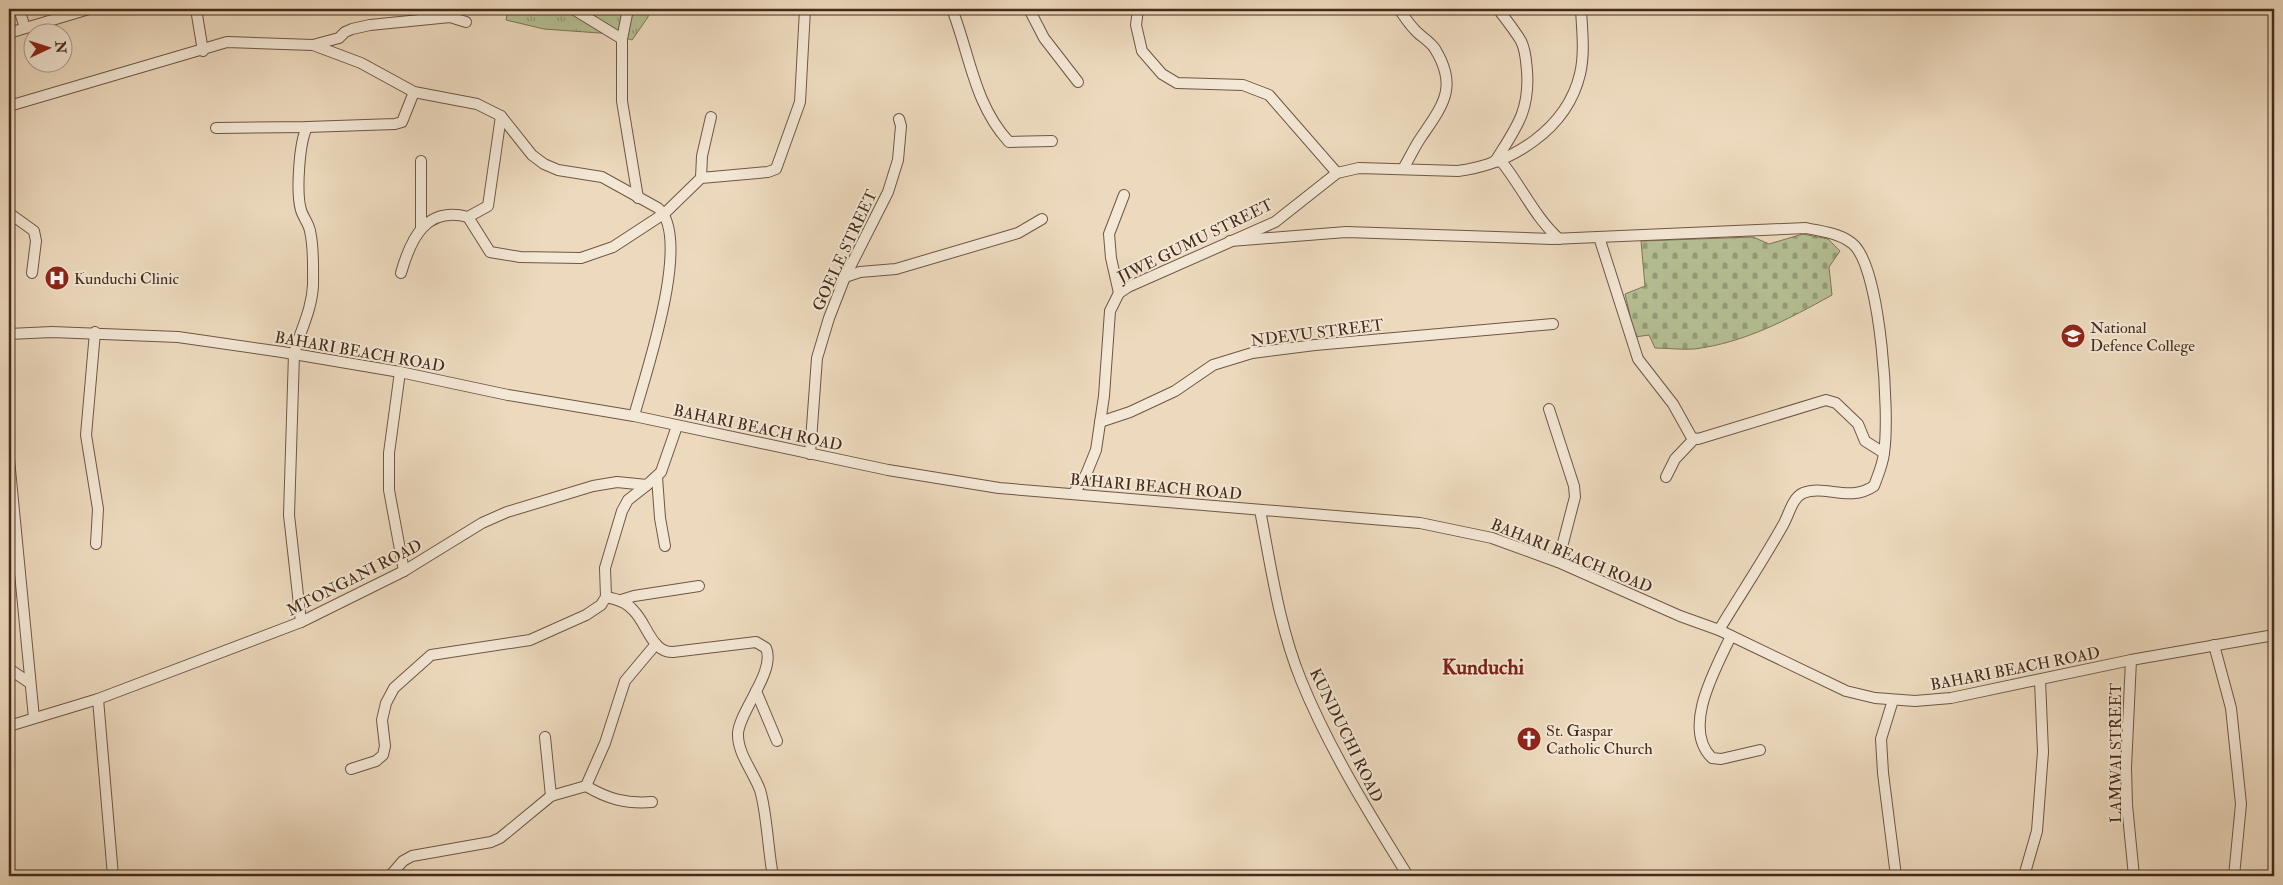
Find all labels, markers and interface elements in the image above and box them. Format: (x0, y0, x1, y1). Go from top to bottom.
north arrow (22, 22, 72, 72)
text: N (51, 39, 69, 54)
street label: GOELE STREET (808, 187, 882, 314)
street label: JIWE GUMU STREET (1114, 195, 1277, 289)
hospital icon: Kunduchi Clinic (44, 265, 70, 291)
place label: Kunduchi Clinic (74, 269, 180, 289)
street label: NDEVU STREET (1250, 315, 1385, 351)
place label: National Defence College (2090, 318, 2195, 356)
school or university icon: National Defence College (2060, 323, 2086, 349)
street label: BAHARI BEACH ROAD (273, 327, 446, 377)
street label: BAHARI BEACH ROAD (671, 400, 844, 456)
street label: BAHARI BEACH ROAD (1069, 470, 1243, 504)
street label: BAHARI BEACH ROAD (1488, 514, 1655, 597)
street label: MTONGANI ROAD (283, 535, 425, 621)
street label: BAHARI BEACH ROAD (1929, 643, 2102, 695)
district label: Kunduchi (1442, 654, 1525, 681)
street label: KUNDUCHI ROAD (1305, 665, 1387, 806)
street label: LAMWAI STREET (2106, 683, 2126, 823)
place label: St. Gaspar Catholic Church (1546, 721, 1653, 759)
church icon: St. Gaspar Catholic Church (1516, 726, 1542, 752)

